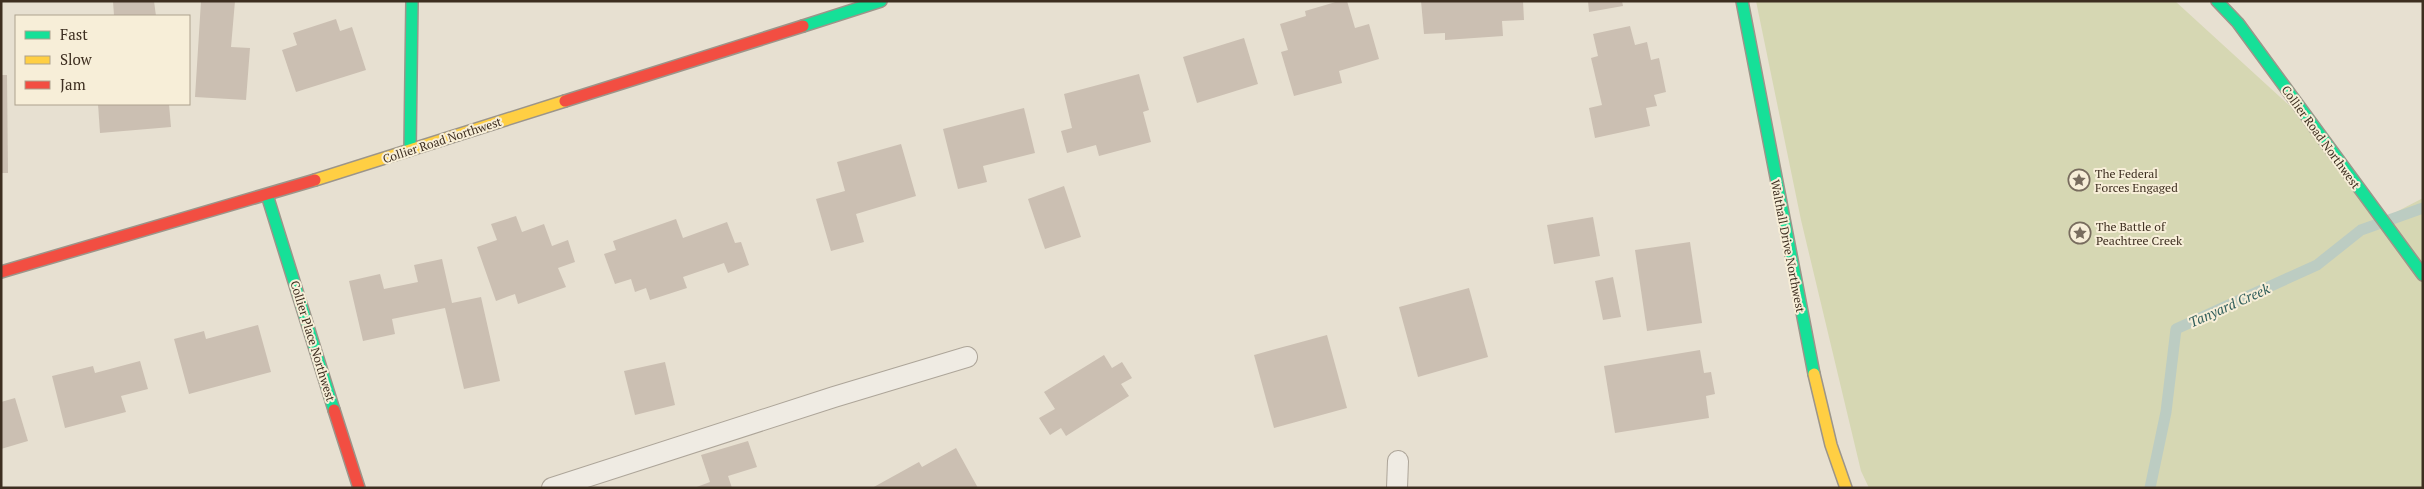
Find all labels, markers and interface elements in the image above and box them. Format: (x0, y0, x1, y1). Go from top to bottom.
legend (15, 15, 190, 105)
text: Fast (60, 24, 88, 44)
text: Slow (60, 49, 93, 69)
text: Jam (60, 74, 86, 94)
street label: Collier Road Northwest (2278, 82, 2364, 192)
street label: Collier Road Northwest (381, 114, 504, 166)
place label: The Federal Forces Engaged (2095, 166, 2178, 195)
place icon: The Federal Forces Engaged (2067, 168, 2091, 192)
street label: Walthall Drive Northwest (1768, 178, 1808, 314)
place label: The Battle of Peachtree Creek (2096, 219, 2183, 248)
place icon: The Battle of Peachtree Creek (2068, 221, 2092, 245)
street label: Collier Place Northwest (287, 279, 339, 404)
water label: Tanyard Creek (2185, 279, 2273, 331)

